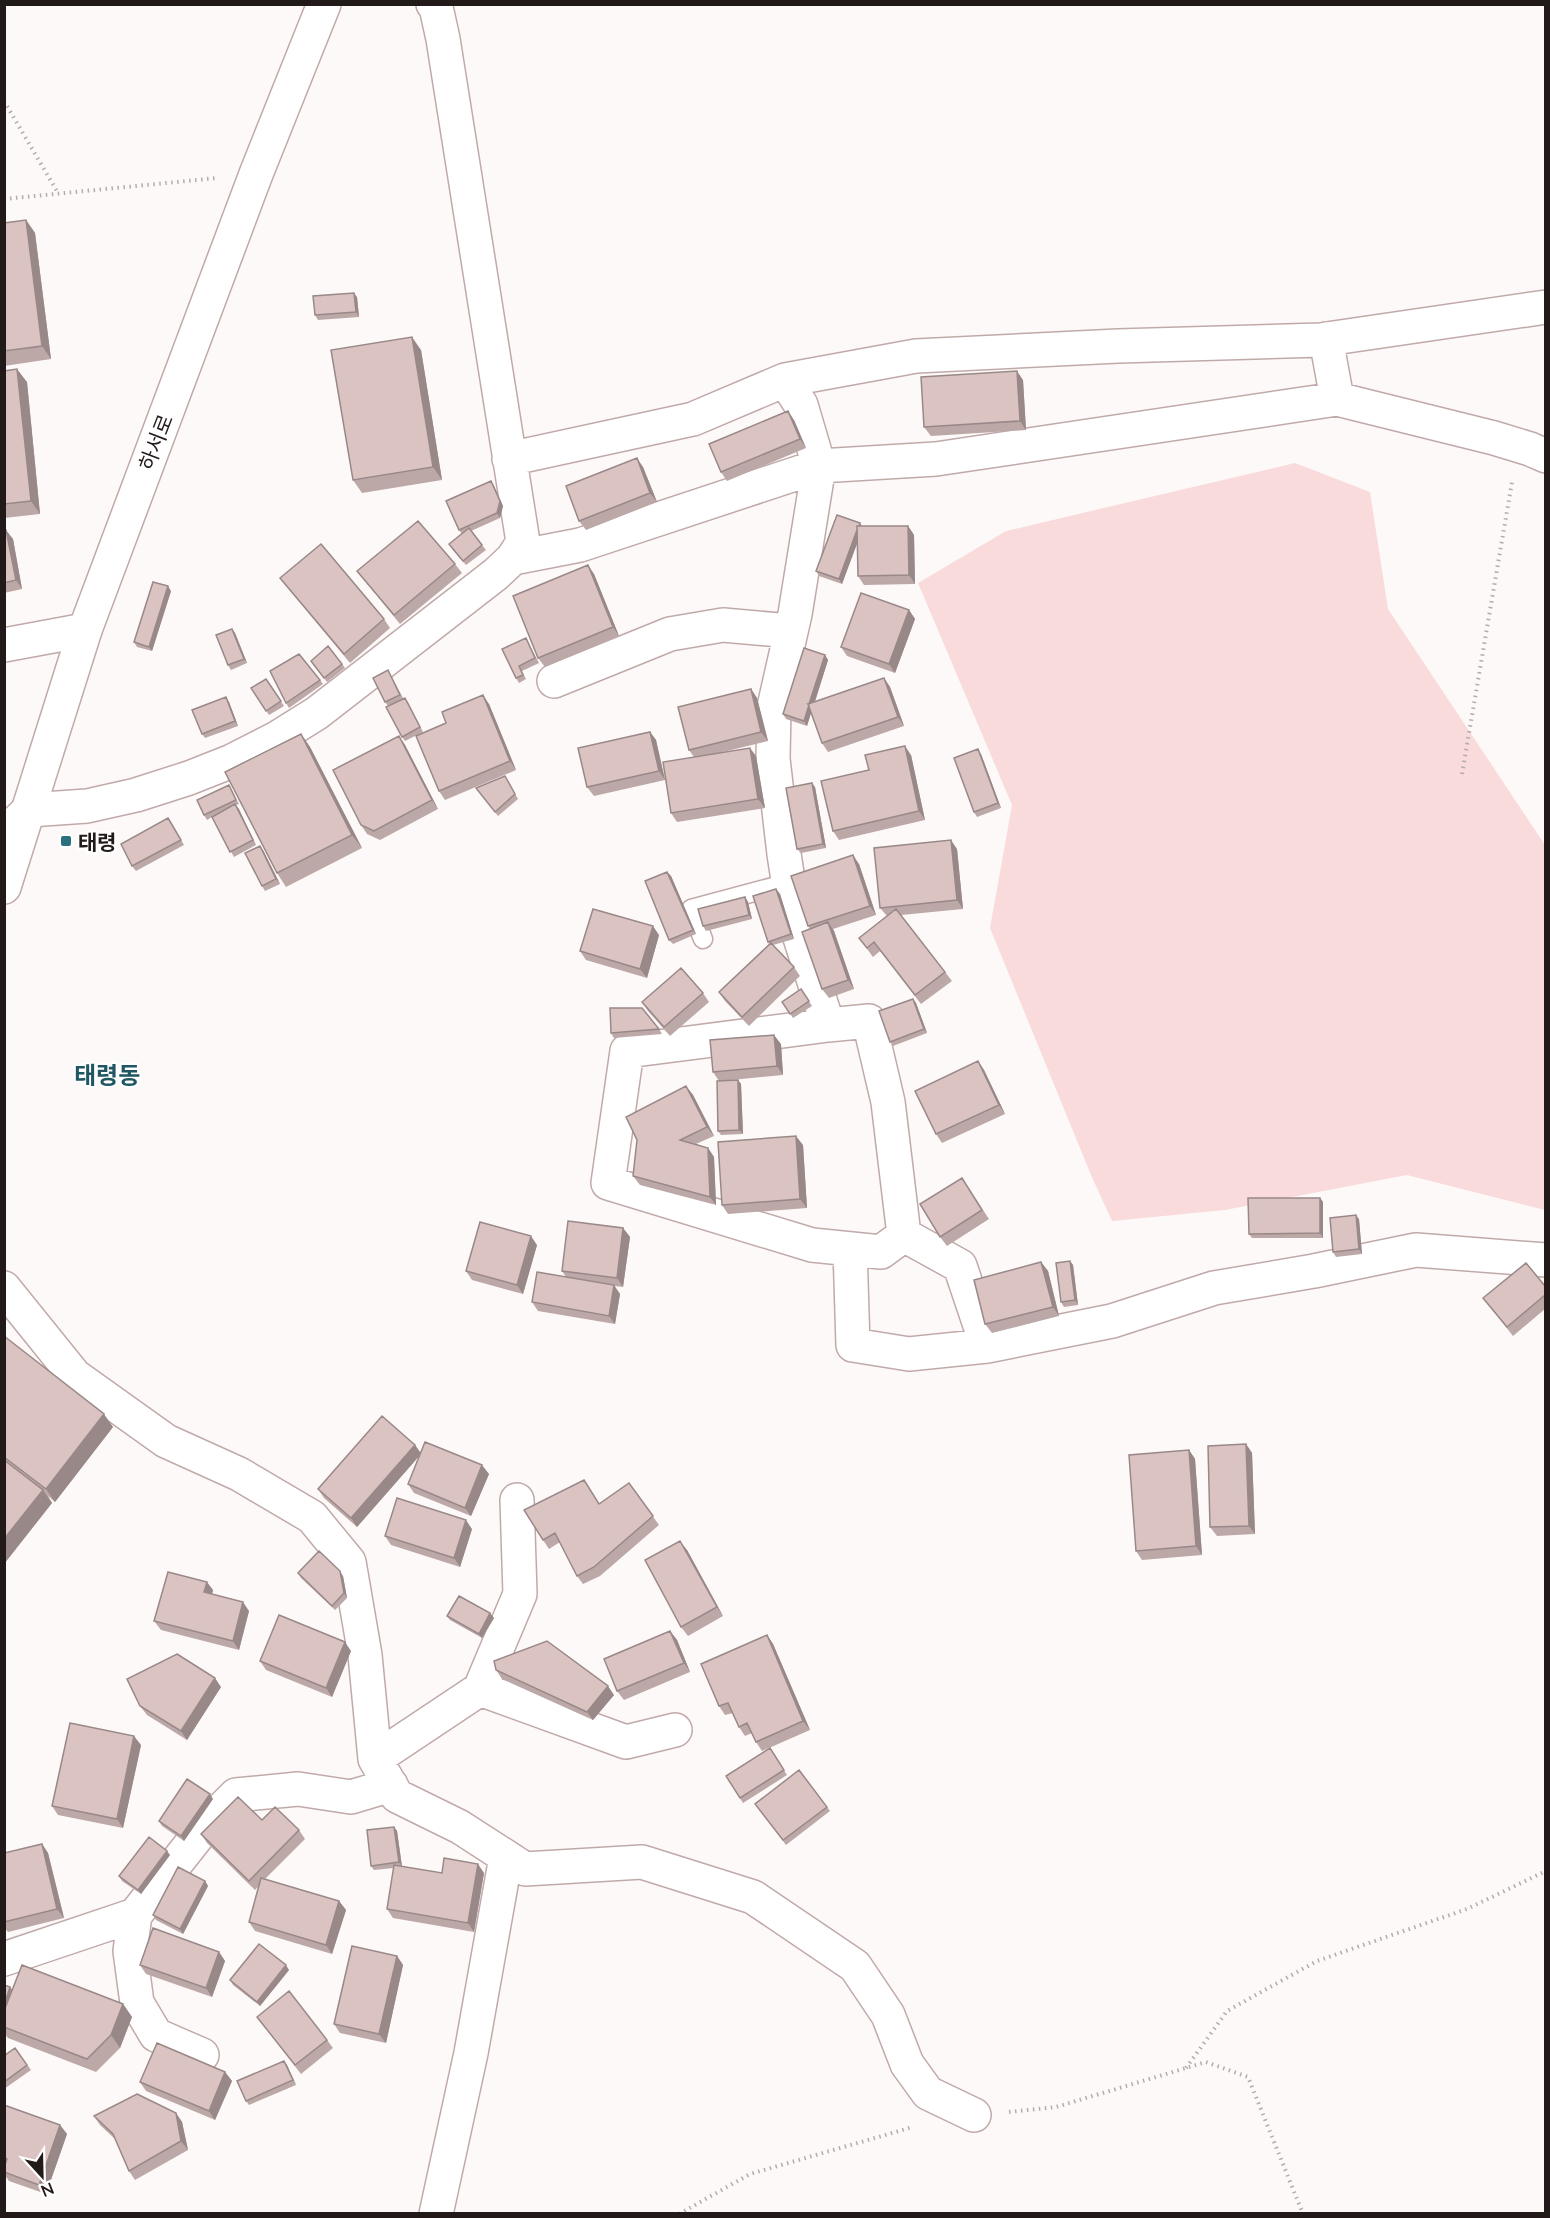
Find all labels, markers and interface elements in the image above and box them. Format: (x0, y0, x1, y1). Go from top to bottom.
street label: 하서로 (133, 410, 177, 474)
place label: 태령 (78, 829, 117, 854)
marker: 태령 (59, 834, 73, 848)
district label: 태령동 (74, 1060, 140, 1089)
north arrow (12, 2146, 72, 2206)
text: N (39, 2179, 57, 2201)

